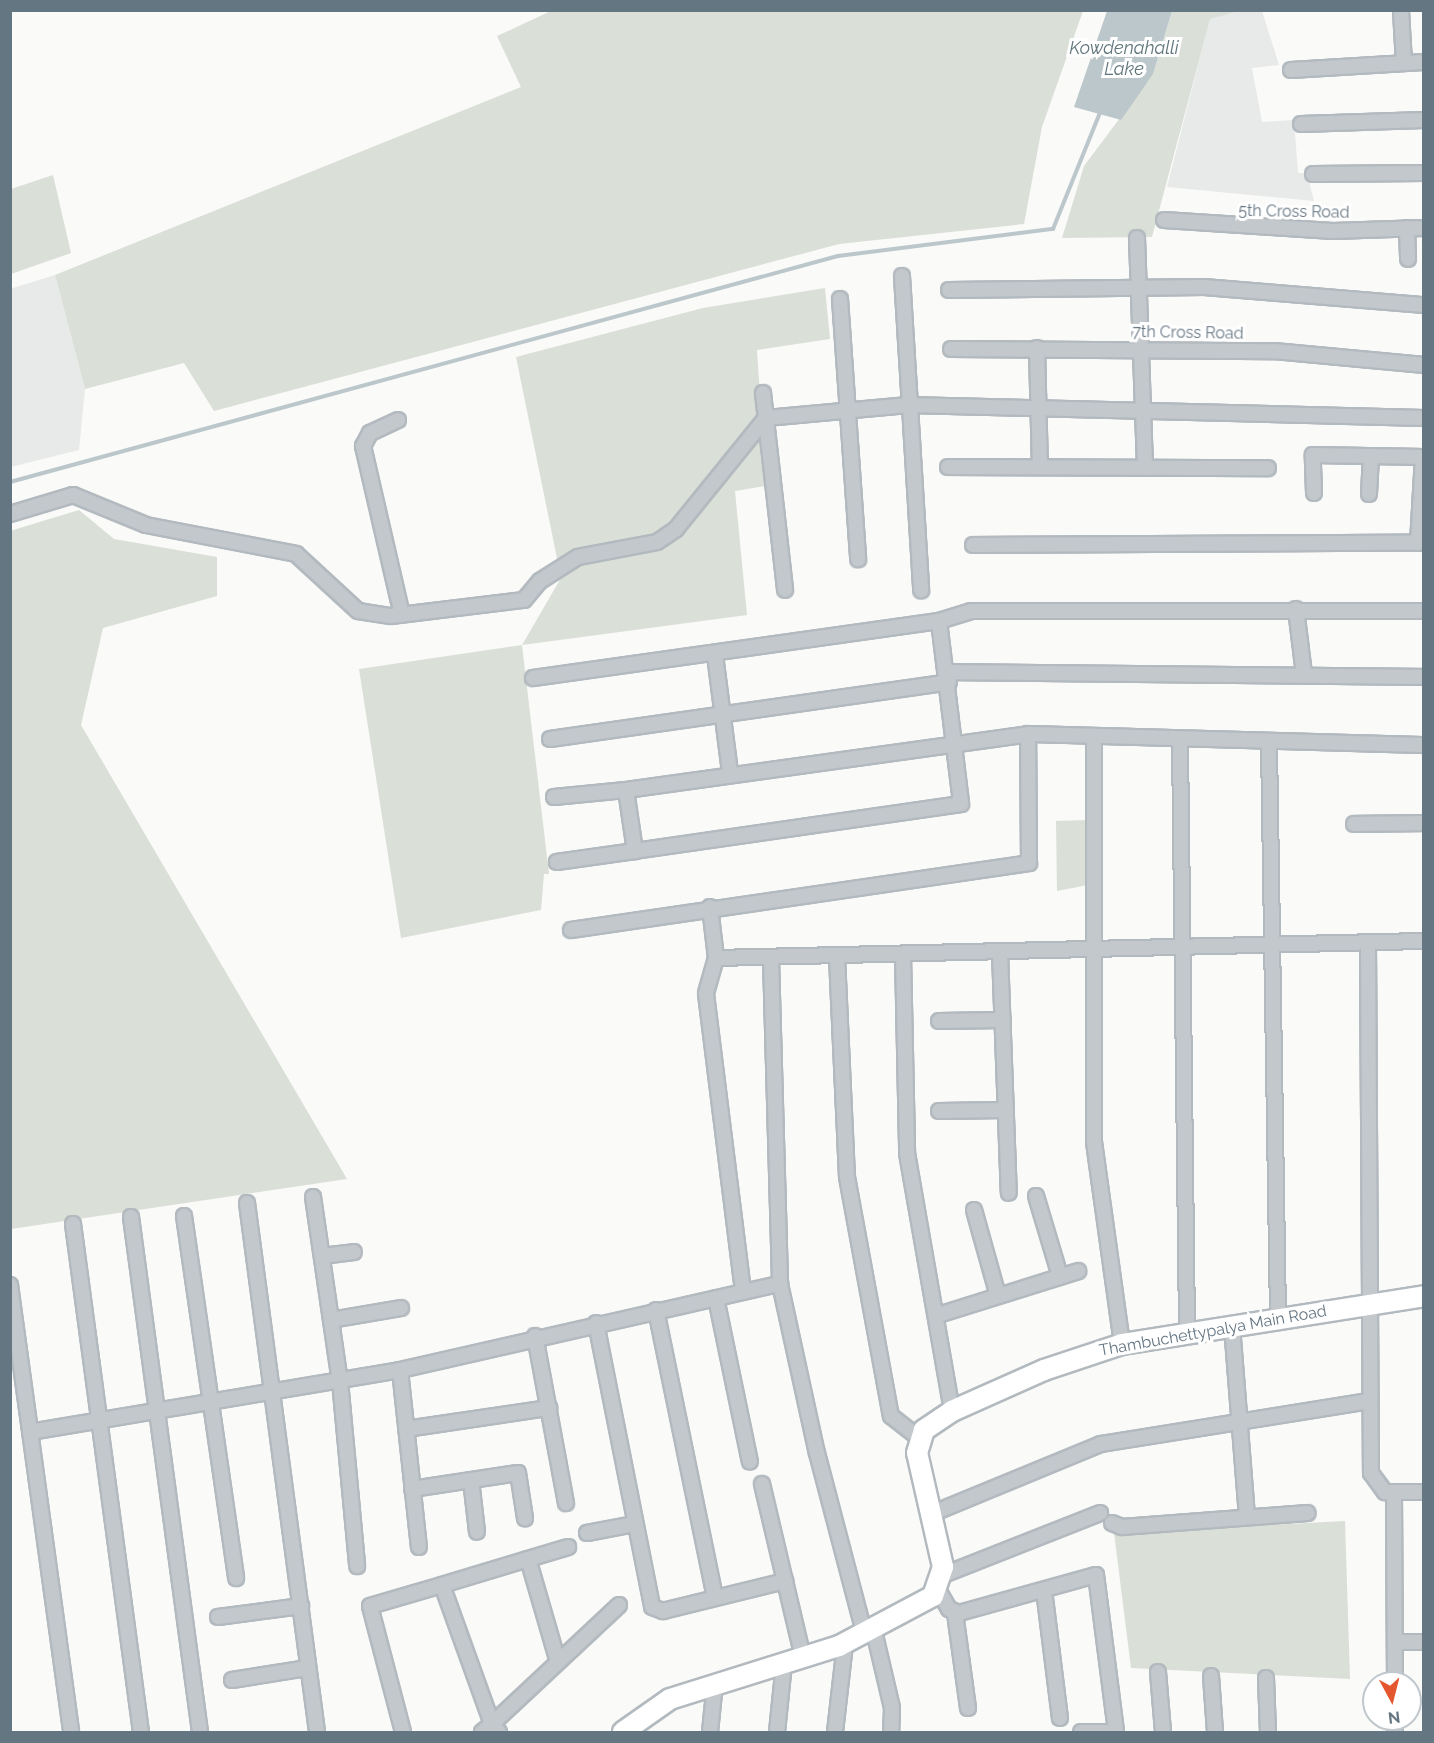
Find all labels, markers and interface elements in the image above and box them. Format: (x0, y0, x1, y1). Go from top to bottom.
water label: Kowdenahalli Lake (1069, 38, 1179, 80)
street label: 5th Cross Road (1238, 201, 1350, 223)
street label: 7th Cross Road (1132, 322, 1244, 344)
street label: Thambuchettypalya Main Road (1098, 1302, 1328, 1360)
north arrow (1362, 1671, 1422, 1731)
text: N (1387, 1707, 1401, 1728)

